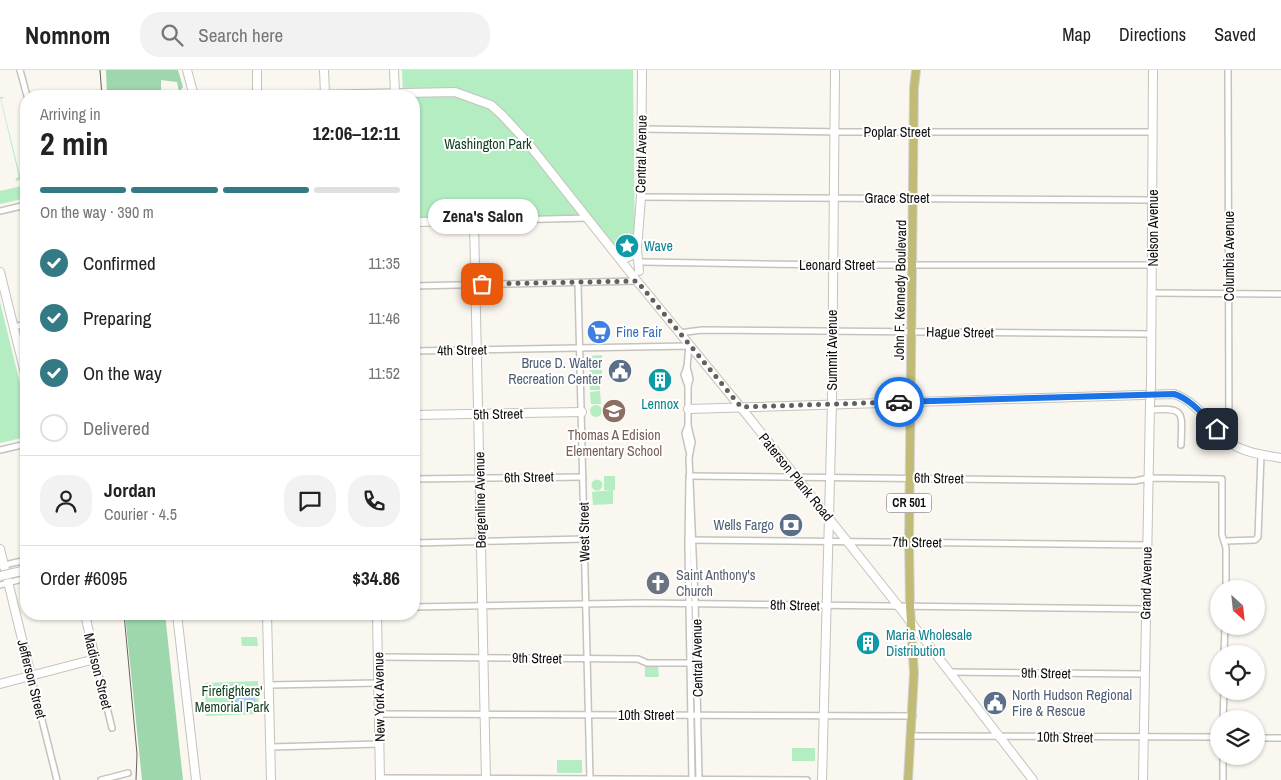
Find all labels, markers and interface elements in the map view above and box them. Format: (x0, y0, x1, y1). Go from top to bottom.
search box (140, 12, 490, 57)
text: Nomnom (25, 19, 110, 51)
icon: search (158, 21, 186, 49)
text: Search here (198, 22, 283, 48)
text: Map (1062, 22, 1091, 47)
text: Directions (1119, 22, 1186, 47)
text: Saved (1214, 22, 1256, 47)
text: Arriving in (40, 103, 101, 125)
street label: Central Avenue (631, 115, 651, 193)
text: 12:06–12:11 (313, 120, 400, 146)
text: 2 min (40, 122, 109, 165)
street label: Poplar Street (863, 123, 931, 141)
park label: Washington Park (444, 135, 532, 153)
street label: Grace Street (864, 189, 930, 207)
street label: Nelson Avenue (1144, 189, 1162, 267)
callout: Zena's Salon (427, 199, 537, 234)
text: On the way · 390 m (40, 201, 154, 223)
text: Zena's Salon (443, 205, 523, 227)
street label: Columbia Avenue (1220, 211, 1238, 301)
street label: John F. Kennedy Boulevard (890, 220, 910, 360)
place icon: Wave (614, 233, 640, 259)
place label: Wave (644, 237, 673, 255)
icon: check (40, 249, 68, 277)
text: Confirmed (83, 250, 156, 276)
text: 11:35 (368, 252, 400, 274)
street label: Leonard Street (799, 256, 875, 274)
pin (461, 263, 503, 305)
icon: bag (468, 270, 496, 298)
icon: check (40, 304, 68, 332)
text: Preparing (83, 305, 151, 331)
text: 11:46 (368, 307, 400, 329)
street label: Summit Avenue (823, 310, 841, 390)
supermarket icon: Fine Fair (586, 319, 612, 345)
street label: Hague Street (926, 322, 994, 342)
place label: Fine Fair (616, 323, 662, 341)
street label: 4th Street (437, 341, 487, 359)
place label: Bruce D. Walter Recreation Center (508, 354, 602, 388)
public building icon: Bruce D. Walter Recreation Center (607, 358, 633, 384)
icon: check (40, 359, 68, 387)
text: On the way (83, 360, 162, 386)
text: 11:52 (368, 362, 400, 384)
building icon: Lennox (647, 367, 673, 393)
courier (874, 377, 924, 427)
icon: car (885, 388, 913, 416)
place label: Lennox (641, 395, 679, 413)
school or university icon: Thomas A Edision Elementary School (601, 398, 627, 424)
street label: 5th Street (473, 405, 523, 423)
pin (1196, 408, 1238, 450)
text: Delivered (83, 415, 150, 441)
icon: home (1203, 415, 1231, 443)
place label: Thomas A Edision Elementary School (566, 426, 662, 460)
street label: Paterson Plank Road (755, 429, 837, 525)
street label: Bergenline Avenue (470, 451, 490, 549)
street label: 6th Street (504, 468, 554, 486)
street label: 6th Street (914, 469, 964, 487)
button: person (40, 475, 92, 527)
button: chat (284, 475, 336, 527)
button: phone (348, 475, 400, 527)
text: Jordan (104, 477, 156, 503)
road number: CR 501 (886, 493, 932, 512)
street label: West Street (574, 502, 594, 562)
text: Courier · 4.5 (104, 503, 177, 525)
bank icon: Wells Fargo (778, 512, 804, 538)
place label: Wells Fargo (714, 516, 774, 534)
street label: 7th Street (892, 533, 942, 551)
street label: Grand Avenue (1136, 546, 1156, 620)
text: Order #6095 (40, 565, 127, 591)
text: $34.86 (352, 565, 400, 591)
place label: Saint Anthony's Church (676, 566, 756, 600)
church icon: Saint Anthony's Church (645, 570, 671, 596)
north arrow (1210, 580, 1265, 635)
map controls (1210, 580, 1265, 765)
street label: 8th Street (770, 596, 820, 614)
street label: Central Avenue (687, 619, 707, 697)
place label: Maria Wholesale Distribution (886, 626, 972, 660)
building icon: Maria Wholesale Distribution (855, 630, 881, 656)
street label: Madison Street (80, 631, 116, 711)
street label: Jefferson Street (13, 638, 51, 720)
button: locate (1210, 645, 1265, 700)
street label: 9th Street (512, 649, 562, 667)
street label: New York Avenue (369, 652, 389, 742)
street label: 9th Street (1021, 664, 1071, 682)
park label: Firefighters' Memorial Park (195, 682, 270, 716)
place label: North Hudson Regional Fire & Rescue (1012, 686, 1132, 720)
public building icon: North Hudson Regional Fire & Rescue (982, 690, 1008, 716)
street label: 10th Street (618, 706, 674, 724)
button: layers (1210, 710, 1265, 765)
street label: 10th Street (1037, 728, 1093, 746)

